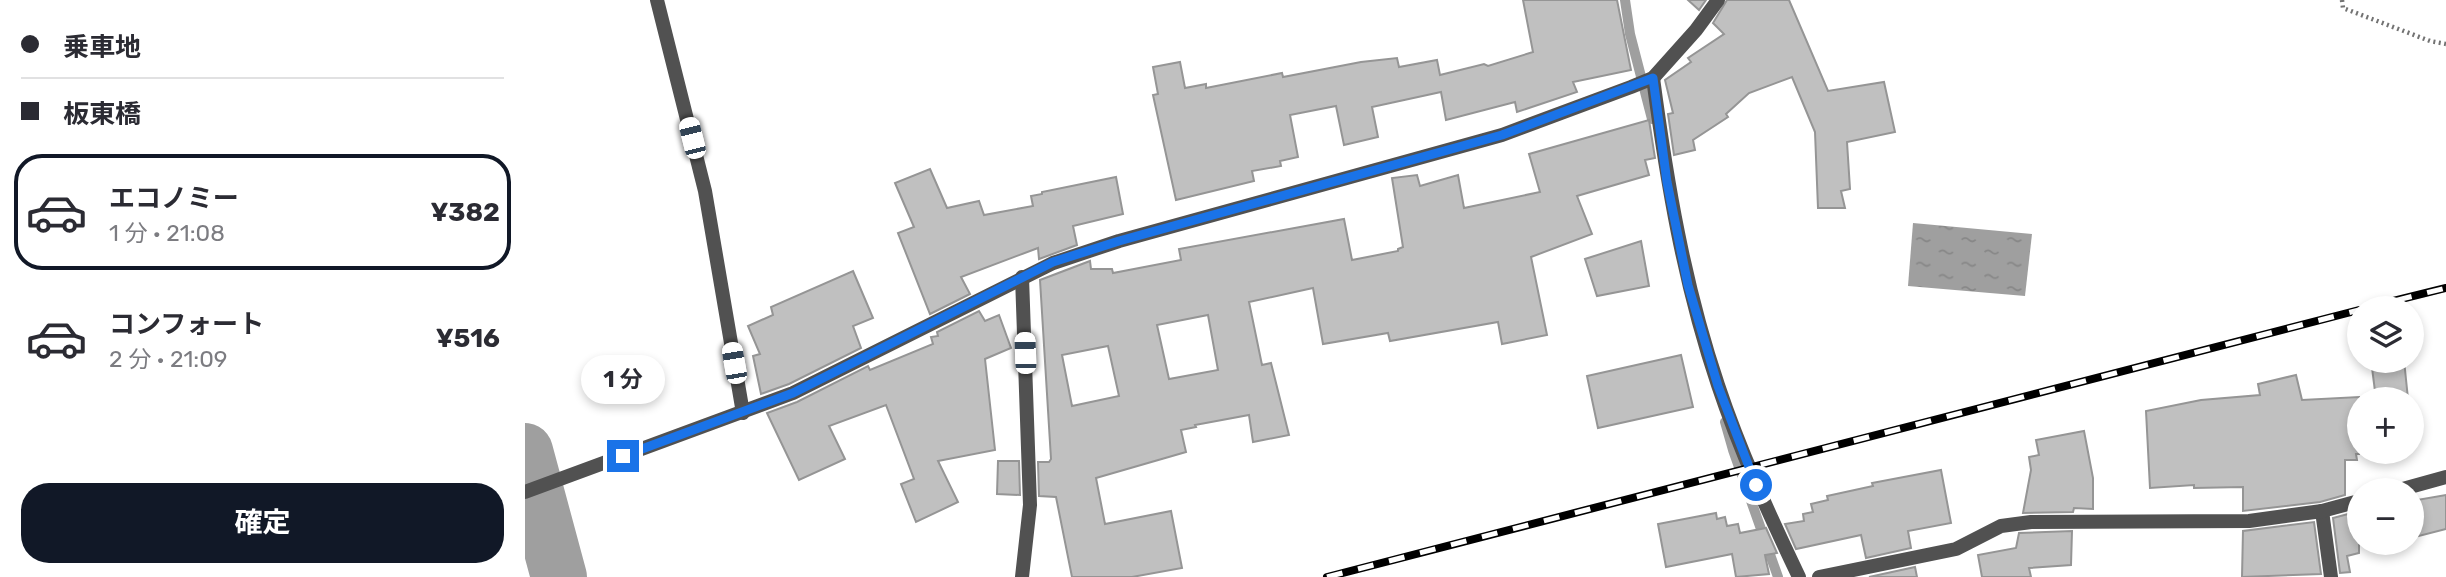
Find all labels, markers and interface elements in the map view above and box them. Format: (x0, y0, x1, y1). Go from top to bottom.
text: 乗車地 (63, 32, 141, 63)
text: 板東橋 (63, 99, 141, 130)
car (677, 115, 708, 161)
icon: car (25, 181, 88, 244)
text: エコノミー (109, 183, 239, 214)
text: ¥382 (430, 197, 500, 228)
text: 1 分 · 21:08 (109, 219, 225, 247)
map controls (2347, 296, 2424, 555)
button: layers (2347, 296, 2424, 373)
icon: car (25, 307, 88, 370)
text: コンフォート (109, 309, 264, 340)
text: ¥516 (436, 323, 500, 354)
car (1014, 332, 1037, 374)
car (721, 340, 748, 386)
text: 2 分 · 21:09 (109, 345, 227, 373)
callout: 1 分 (581, 354, 665, 404)
text: 1 分 (603, 365, 643, 393)
button: + (2347, 387, 2424, 464)
route end (607, 440, 639, 472)
route start (1740, 469, 1772, 501)
button: − (2347, 478, 2424, 555)
button: 確定 (21, 483, 504, 563)

